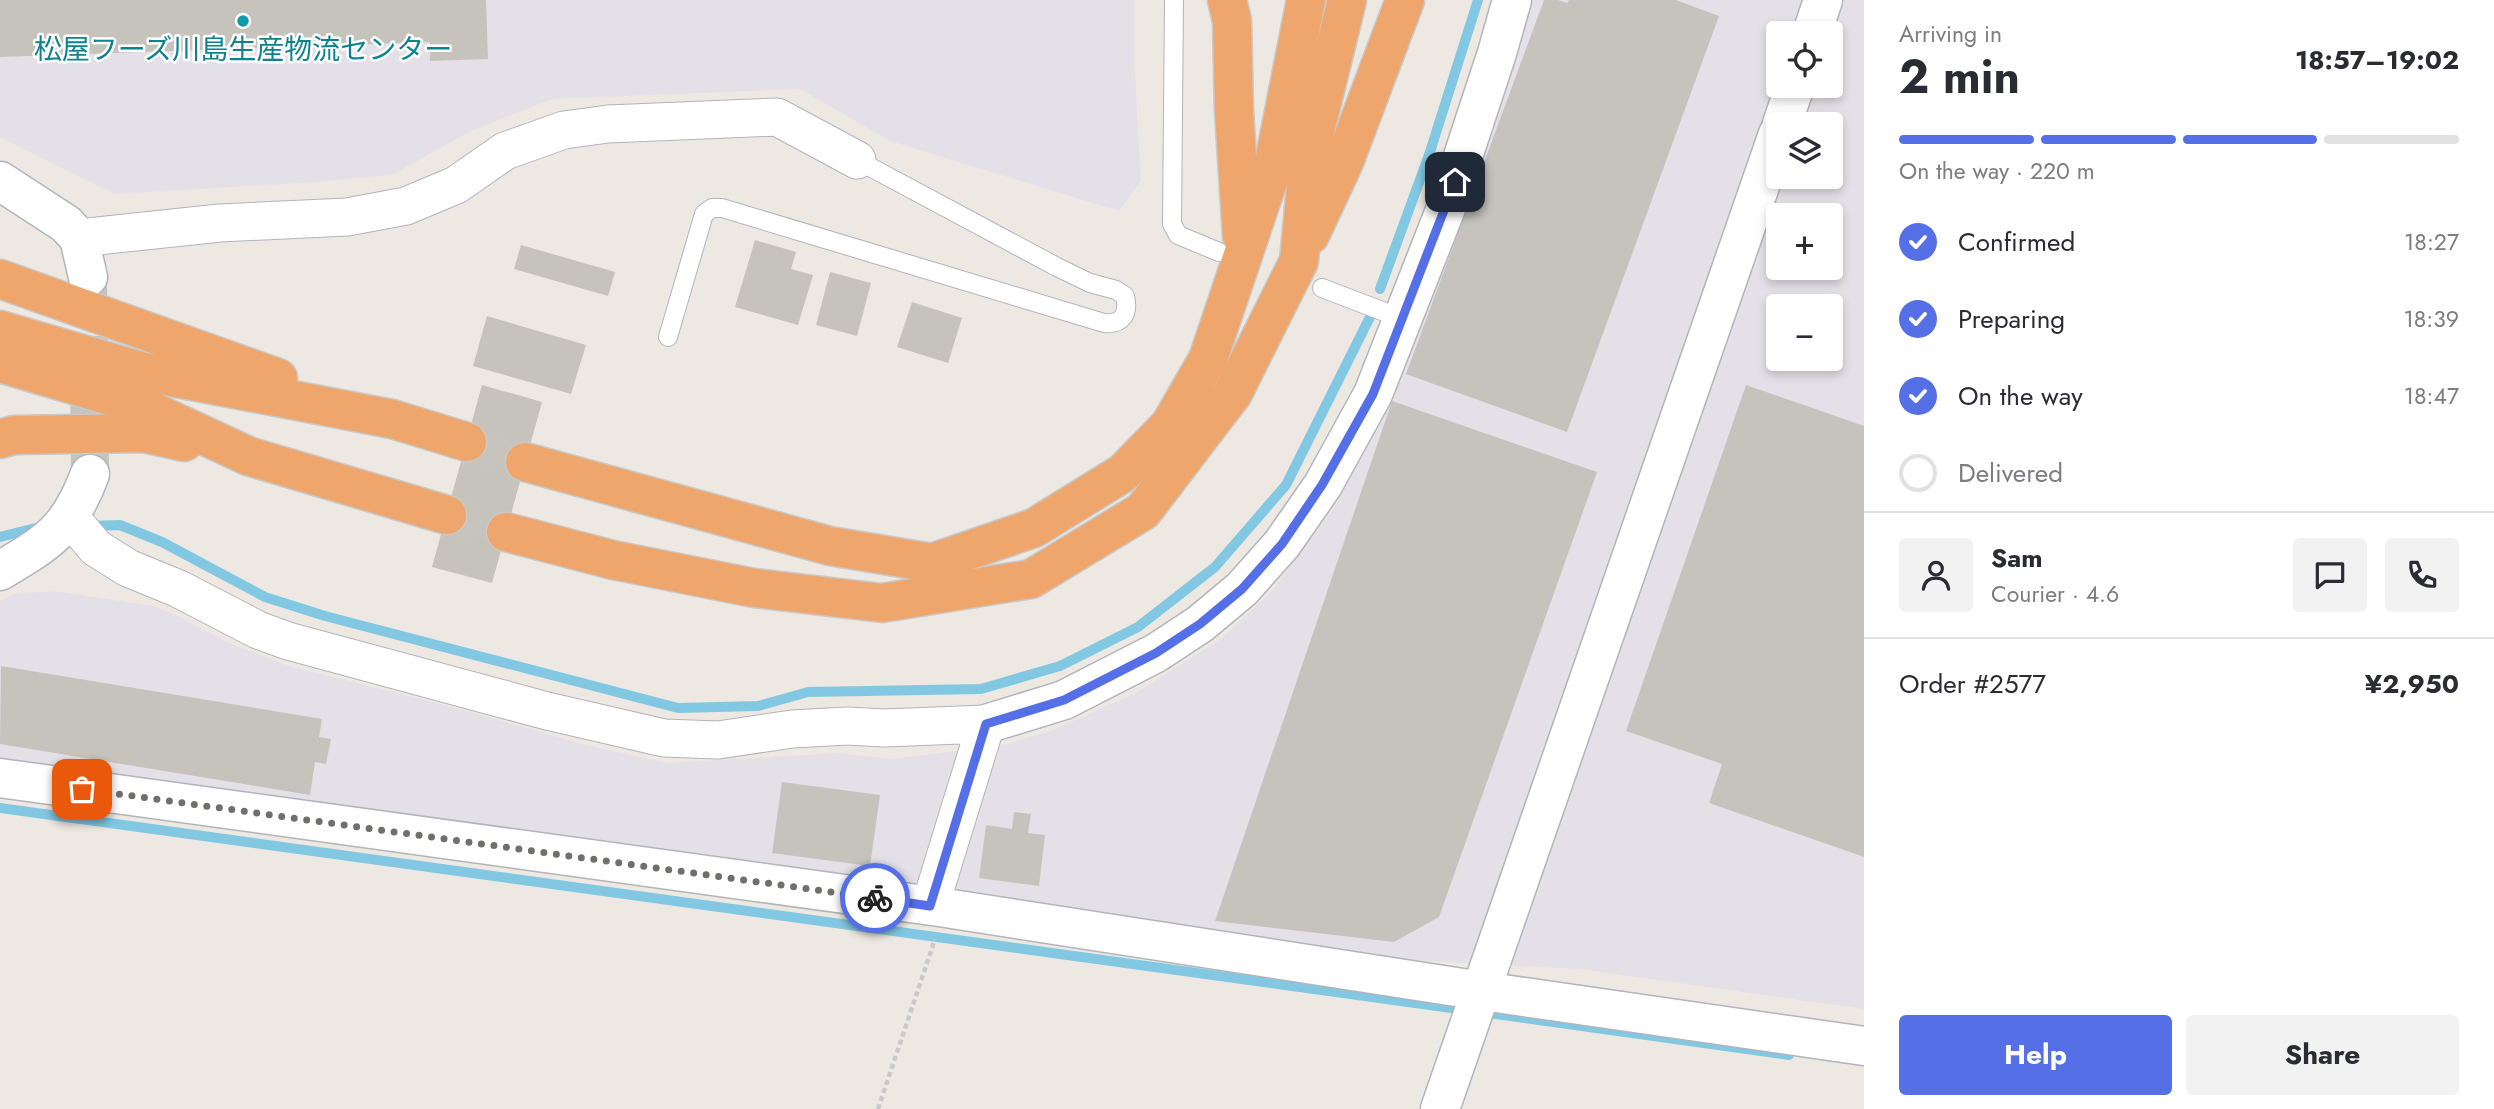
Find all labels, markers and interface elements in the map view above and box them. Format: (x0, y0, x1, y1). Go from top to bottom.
marker: 松屋フーズ川島生産物流センター (235, 13, 251, 29)
text: Arriving in (1899, 17, 2002, 51)
map controls (1766, 21, 1843, 371)
button: locate (1766, 21, 1843, 98)
place label: 松屋フーズ川島生産物流センター (34, 29, 452, 70)
text: 18:57–19:02 (2295, 41, 2459, 79)
text: 2 min (1899, 44, 2020, 110)
button: layers (1766, 112, 1843, 189)
pin (1425, 152, 1485, 212)
text: On the way · 220 m (1899, 154, 2095, 188)
icon: home (1436, 163, 1474, 201)
button: + (1766, 203, 1843, 280)
icon: check (1899, 223, 1937, 261)
text: Confirmed (1958, 223, 2075, 261)
text: 18:27 (2404, 225, 2459, 259)
button: − (1766, 294, 1843, 371)
icon: check (1899, 300, 1937, 338)
text: Preparing (1958, 300, 2065, 338)
text: 18:39 (2403, 302, 2459, 336)
icon: check (1899, 377, 1937, 415)
text: On the way (1958, 377, 2083, 415)
text: 18:47 (2404, 379, 2459, 413)
text: Delivered (1958, 454, 2063, 492)
button: person (1899, 538, 1973, 612)
button: chat (2293, 538, 2367, 612)
button: phone (2385, 538, 2459, 612)
text: Sam (1991, 539, 2043, 577)
text: Courier · 4.6 (1991, 577, 2119, 611)
text: Order #2577 (1899, 665, 2046, 703)
text: ¥2,950 (2365, 665, 2459, 703)
pin (52, 759, 112, 819)
icon: bag (63, 770, 101, 808)
courier (840, 863, 910, 933)
icon: bike (856, 879, 894, 917)
button: Help (1899, 1015, 2172, 1095)
button: Share (2186, 1015, 2459, 1095)

